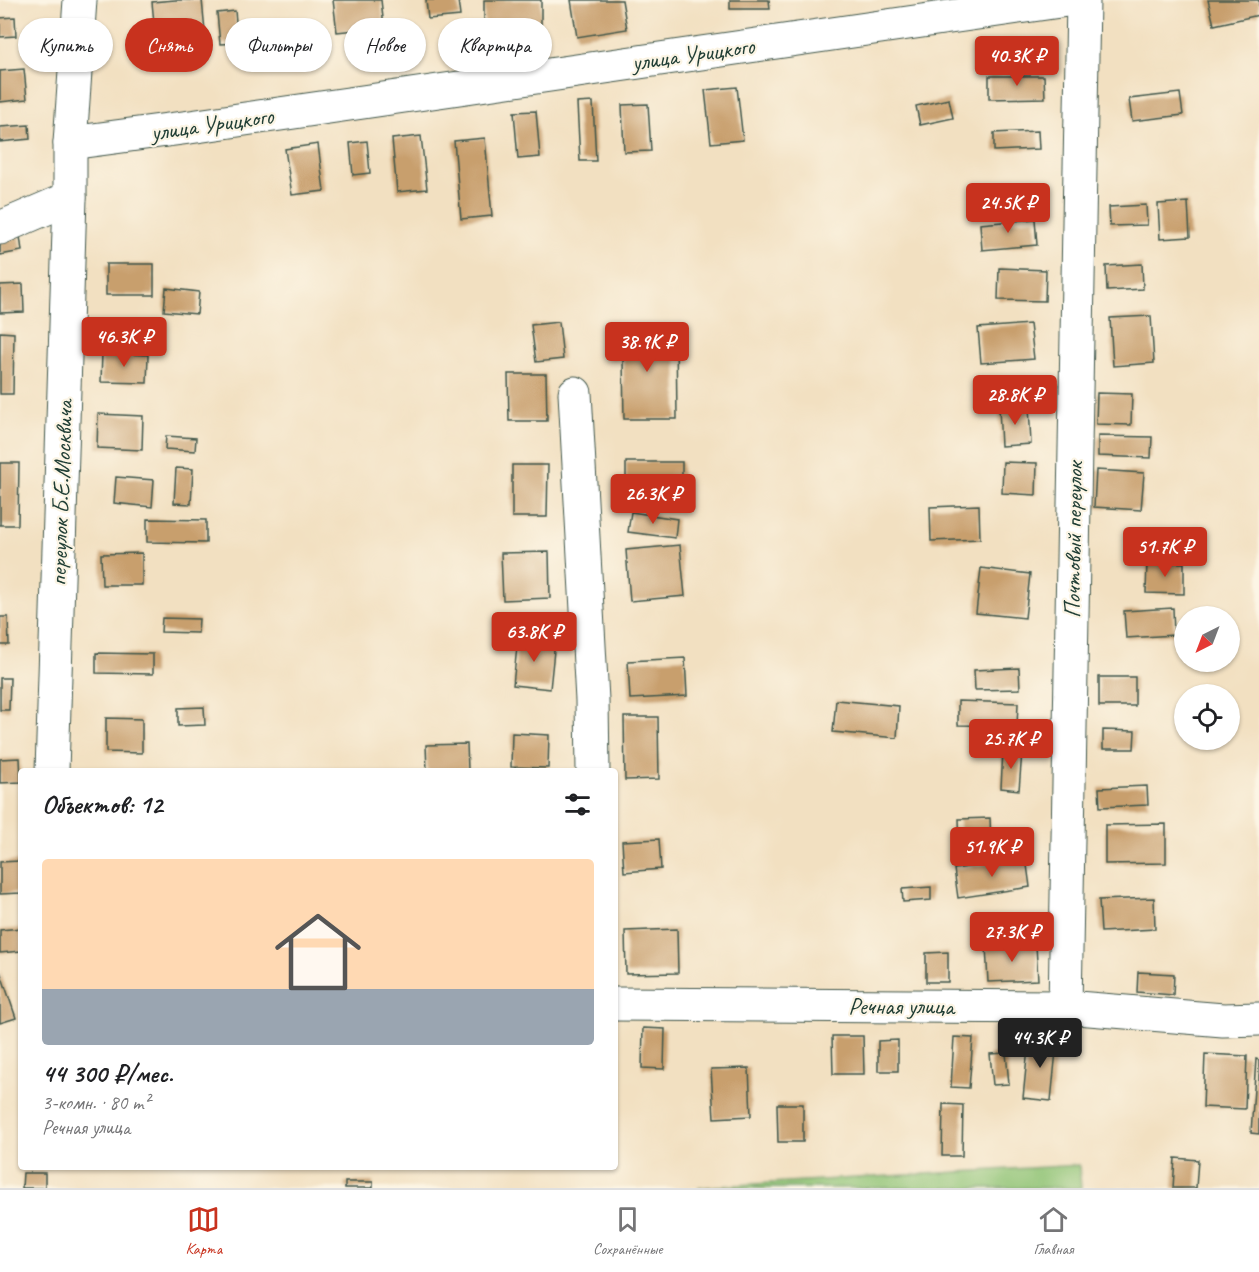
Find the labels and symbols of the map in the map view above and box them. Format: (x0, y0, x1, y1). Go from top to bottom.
street label: улица Урицкого (628, 30, 758, 78)
pin: 40.3K ₽ (962, 36, 1072, 87)
street label: улица Урицкого (147, 100, 277, 148)
pin: 24.5K ₽ (953, 183, 1063, 234)
pin: 46.3K ₽ (69, 317, 179, 368)
pin: 38.9K ₽ (592, 322, 702, 373)
pin: 28.8K ₽ (960, 375, 1070, 426)
street label: переулок Б.Е.Москвича (43, 397, 79, 586)
street label: Почтовый переулок (1057, 459, 1089, 618)
pin: 26.3K ₽ (598, 474, 708, 525)
pin: 51.7K ₽ (1110, 527, 1220, 578)
north arrow (1174, 606, 1240, 672)
pin: 63.8K ₽ (479, 612, 589, 663)
pin: 25.7K ₽ (956, 719, 1066, 770)
pin: 51.9K ₽ (937, 827, 1047, 878)
pin: 27.3K ₽ (957, 912, 1067, 963)
street label: Речная улица (848, 991, 956, 1021)
pin: 44.3K ₽ (985, 1018, 1095, 1069)

